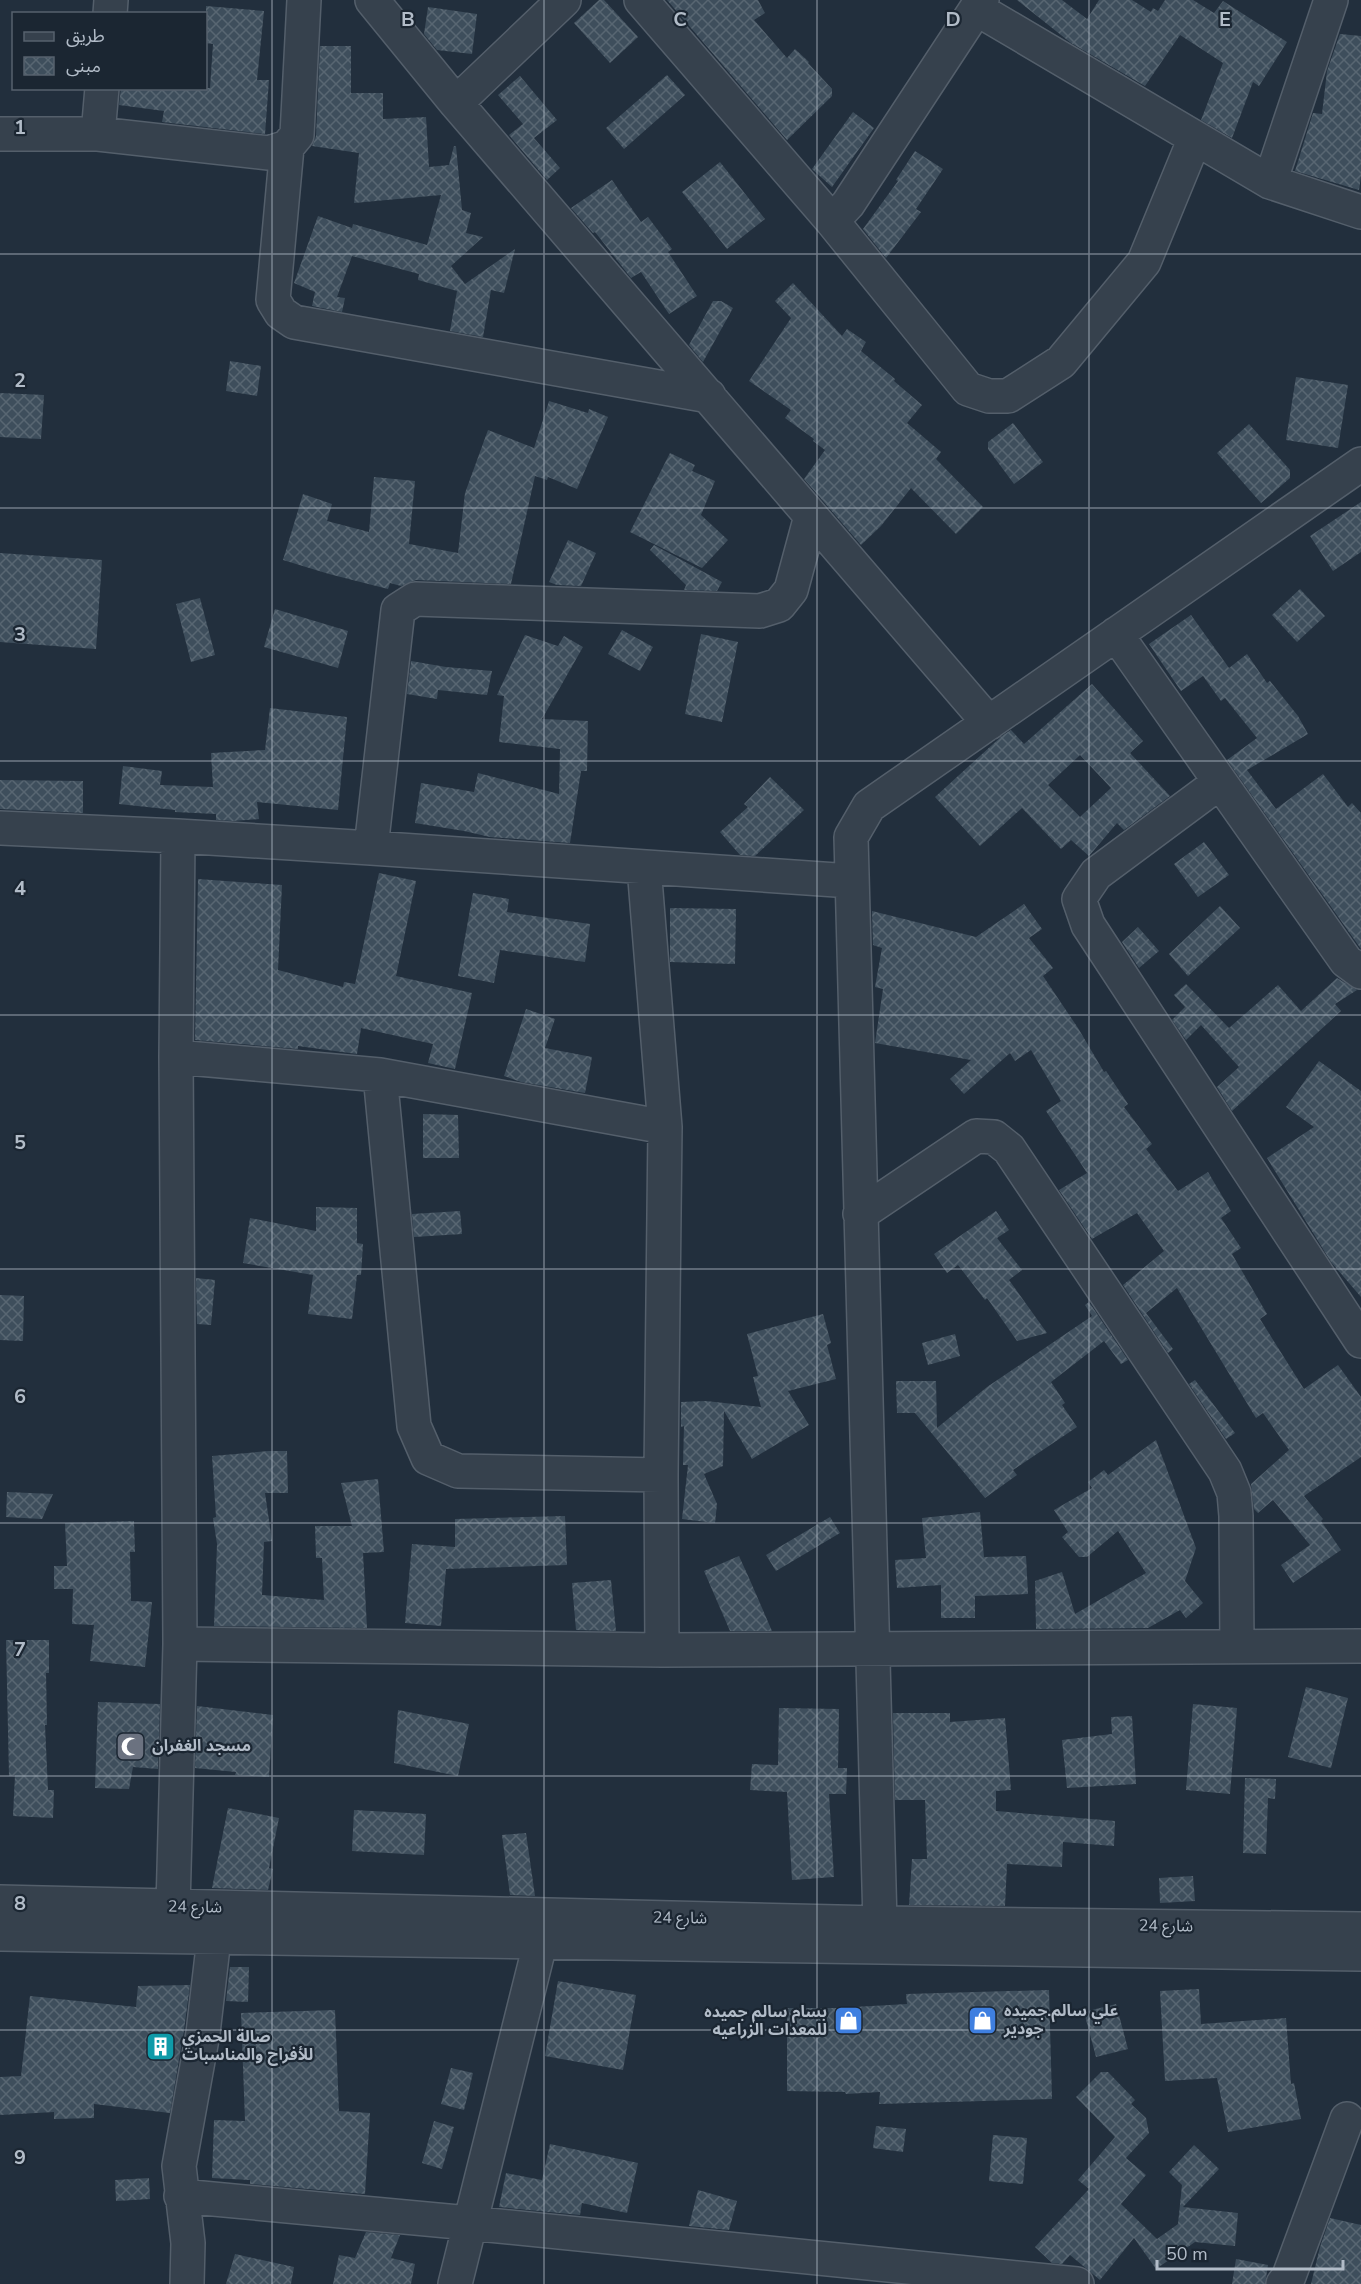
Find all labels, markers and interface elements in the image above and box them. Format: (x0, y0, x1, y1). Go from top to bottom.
text: B (401, 6, 415, 33)
text: C (673, 6, 687, 33)
text: D (945, 6, 961, 33)
text: E (1219, 6, 1231, 33)
legend (12, 12, 207, 90)
text: طريق (66, 24, 105, 48)
text: مبنى (66, 54, 101, 78)
text: 1 (14, 114, 26, 141)
text: 2 (14, 367, 26, 394)
text: 3 (14, 621, 26, 648)
text: 4 (14, 875, 26, 902)
text: 5 (14, 1129, 26, 1156)
text: 6 (14, 1383, 26, 1410)
text: 7 (14, 1636, 26, 1663)
mosque icon: مسجد الغفران (115, 1730, 147, 1762)
place label: مسجد الغفران (152, 1735, 251, 1757)
text: 8 (14, 1890, 26, 1917)
street label: شارع 24 (168, 1896, 222, 1919)
street label: شارع 24 (653, 1907, 707, 1930)
street label: شارع 24 (1139, 1915, 1193, 1938)
place label: علي سالم.جميده جودير (1003, 2000, 1118, 2040)
place label: بسام سالم جميده للمعدات الزراعيه (704, 2001, 827, 2041)
shop icon: علي سالم.جميده جودير (967, 2004, 999, 2036)
shop icon: بسام سالم جميده للمعدات الزراعيه (832, 2005, 864, 2037)
place label: صالة الحمزي للأفراح والمناسبات (182, 2026, 313, 2066)
building icon: صالة الحمزي للأفراح والمناسبات (145, 2030, 177, 2062)
text: 9 (14, 2144, 26, 2171)
scale bar (1157, 2233, 1343, 2271)
text: 50 m (1166, 2242, 1208, 2266)

